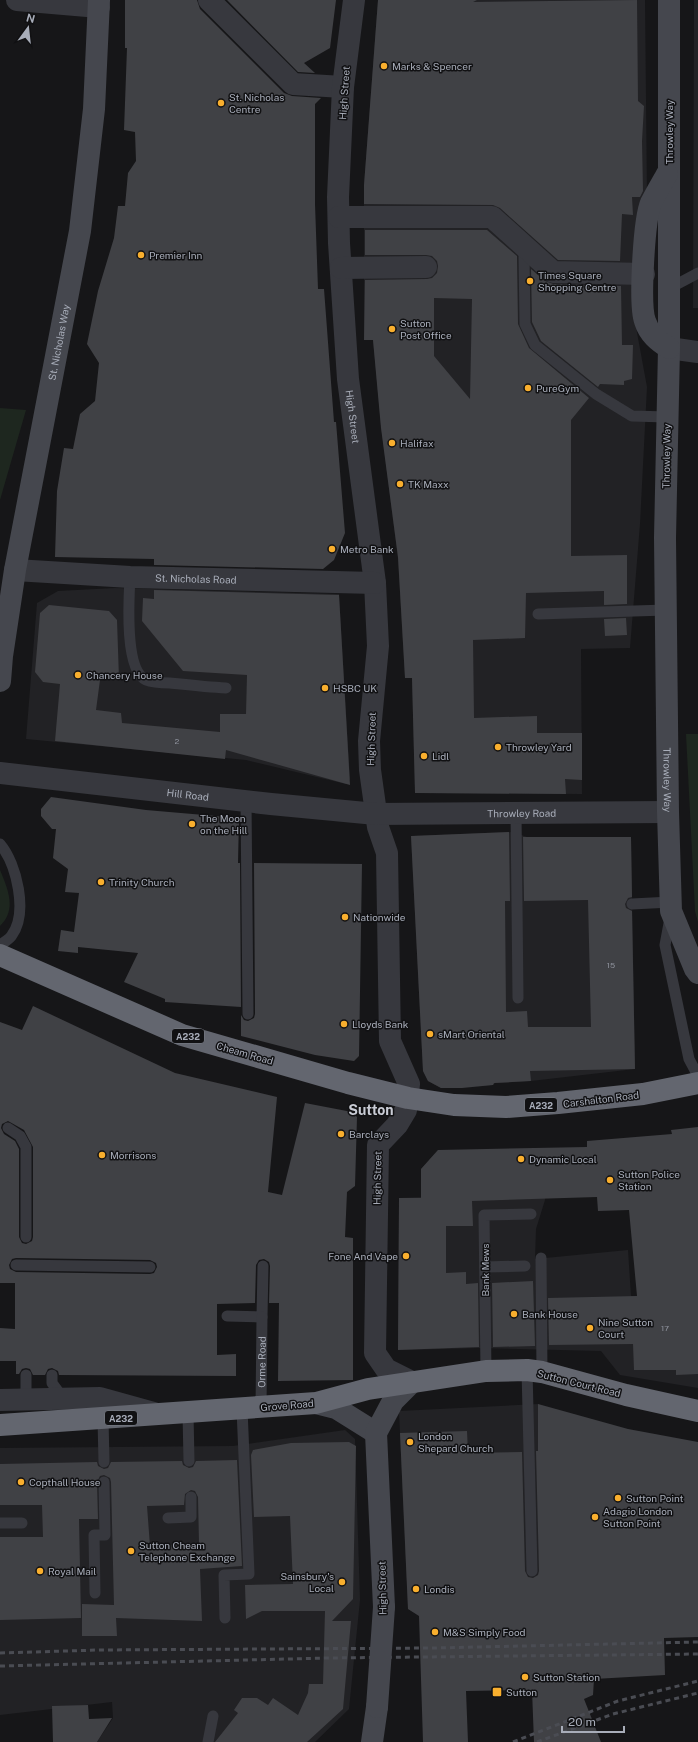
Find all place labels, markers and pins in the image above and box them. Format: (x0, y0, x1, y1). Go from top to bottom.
place label: Marks & Spencer (392, 60, 472, 72)
marker: Marks & Spencer (379, 61, 389, 71)
place label: St. Nicholas Centre (229, 91, 284, 115)
marker: St. Nicholas Centre (216, 98, 226, 108)
place label: Premier Inn (149, 249, 203, 261)
marker: Premier Inn (136, 250, 146, 260)
place label: Times Square Shopping Centre (538, 269, 617, 293)
marker: Times Square Shopping Centre (525, 276, 535, 286)
place label: Sutton Post Office (400, 317, 452, 341)
marker: Sutton Post Office (387, 324, 397, 334)
place label: PureGym (536, 382, 579, 394)
marker: PureGym (523, 383, 533, 393)
place label: Halifax (400, 437, 434, 449)
marker: Halifax (387, 438, 397, 448)
place label: TK Maxx (408, 478, 449, 490)
marker: TK Maxx (395, 479, 405, 489)
place label: Metro Bank (340, 543, 394, 555)
marker: Metro Bank (327, 544, 337, 554)
place label: Chancery House (86, 669, 163, 681)
marker: Chancery House (73, 670, 83, 680)
place label: HSBC UK (333, 682, 377, 694)
marker: HSBC UK (320, 683, 330, 693)
place label: Throwley Yard (506, 741, 572, 753)
marker: Throwley Yard (493, 742, 503, 752)
place label: Lidl (432, 750, 449, 762)
marker: Lidl (419, 751, 429, 761)
place label: The Moon on the Hill (200, 812, 248, 836)
marker: The Moon on the Hill (187, 819, 197, 829)
place label: Trinity Church (109, 876, 175, 888)
marker: Trinity Church (96, 877, 106, 887)
place label: Nationwide (353, 911, 406, 923)
marker: Nationwide (340, 912, 350, 922)
place label: Lloyds Bank (352, 1018, 409, 1030)
marker: Lloyds Bank (339, 1019, 349, 1029)
place label: sMart Oriental (438, 1028, 505, 1040)
marker: sMart Oriental (425, 1029, 435, 1039)
place label: Barclays (349, 1128, 389, 1140)
marker: Barclays (336, 1129, 346, 1139)
place label: Morrisons (110, 1149, 156, 1161)
marker: Morrisons (97, 1150, 107, 1160)
place label: Dynamic Local (529, 1153, 597, 1165)
marker: Dynamic Local (516, 1154, 526, 1164)
place label: Sutton Police Station (618, 1168, 680, 1192)
marker: Sutton Police Station (605, 1175, 615, 1185)
place label: Fone And Vape (328, 1250, 398, 1262)
marker: Fone And Vape (401, 1251, 411, 1261)
place label: Bank House (522, 1308, 578, 1320)
marker: Bank House (509, 1309, 519, 1319)
place label: Nine Sutton Court (598, 1316, 653, 1340)
marker: Nine Sutton Court (585, 1323, 595, 1333)
place label: London Shepard Church (418, 1430, 493, 1454)
marker: London Shepard Church (405, 1437, 415, 1447)
place label: Copthall House (29, 1476, 101, 1488)
marker: Copthall House (16, 1477, 26, 1487)
place label: Sutton Point (626, 1492, 684, 1504)
marker: Sutton Point (613, 1493, 623, 1503)
place label: Adagio London Sutton Point (603, 1505, 673, 1529)
marker: Adagio London Sutton Point (590, 1512, 600, 1522)
place label: Sutton Cheam Telephone Exchange (139, 1539, 236, 1563)
marker: Sutton Cheam Telephone Exchange (126, 1546, 136, 1556)
place label: Royal Mail (48, 1565, 96, 1577)
marker: Royal Mail (35, 1566, 45, 1576)
place label: Sainsbury's Local (280, 1570, 334, 1594)
marker: Sainsbury's Local (337, 1577, 347, 1587)
place label: Londis (424, 1583, 455, 1595)
marker: Londis (411, 1584, 421, 1594)
place label: M&S Simply Food (443, 1626, 526, 1638)
marker: M&S Simply Food (430, 1627, 440, 1637)
place label: Sutton Station (533, 1671, 600, 1683)
marker: Sutton Station (520, 1672, 530, 1682)
marker: Sutton (491, 1686, 503, 1698)
place label: Sutton (506, 1686, 537, 1698)

